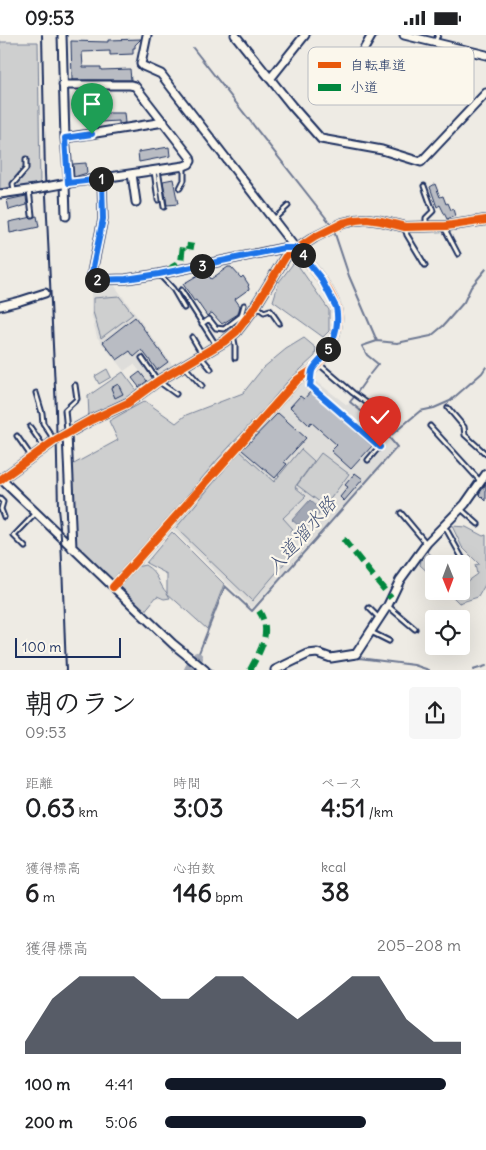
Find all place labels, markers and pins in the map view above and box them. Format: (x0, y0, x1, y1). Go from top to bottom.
pin (71, 83, 113, 134)
pin: 1 (88, 167, 114, 191)
pin: 4 (290, 243, 316, 267)
pin: 3 (190, 253, 214, 279)
pin: 2 (84, 267, 110, 293)
pin: 5 (316, 337, 340, 361)
pin (359, 396, 401, 447)

